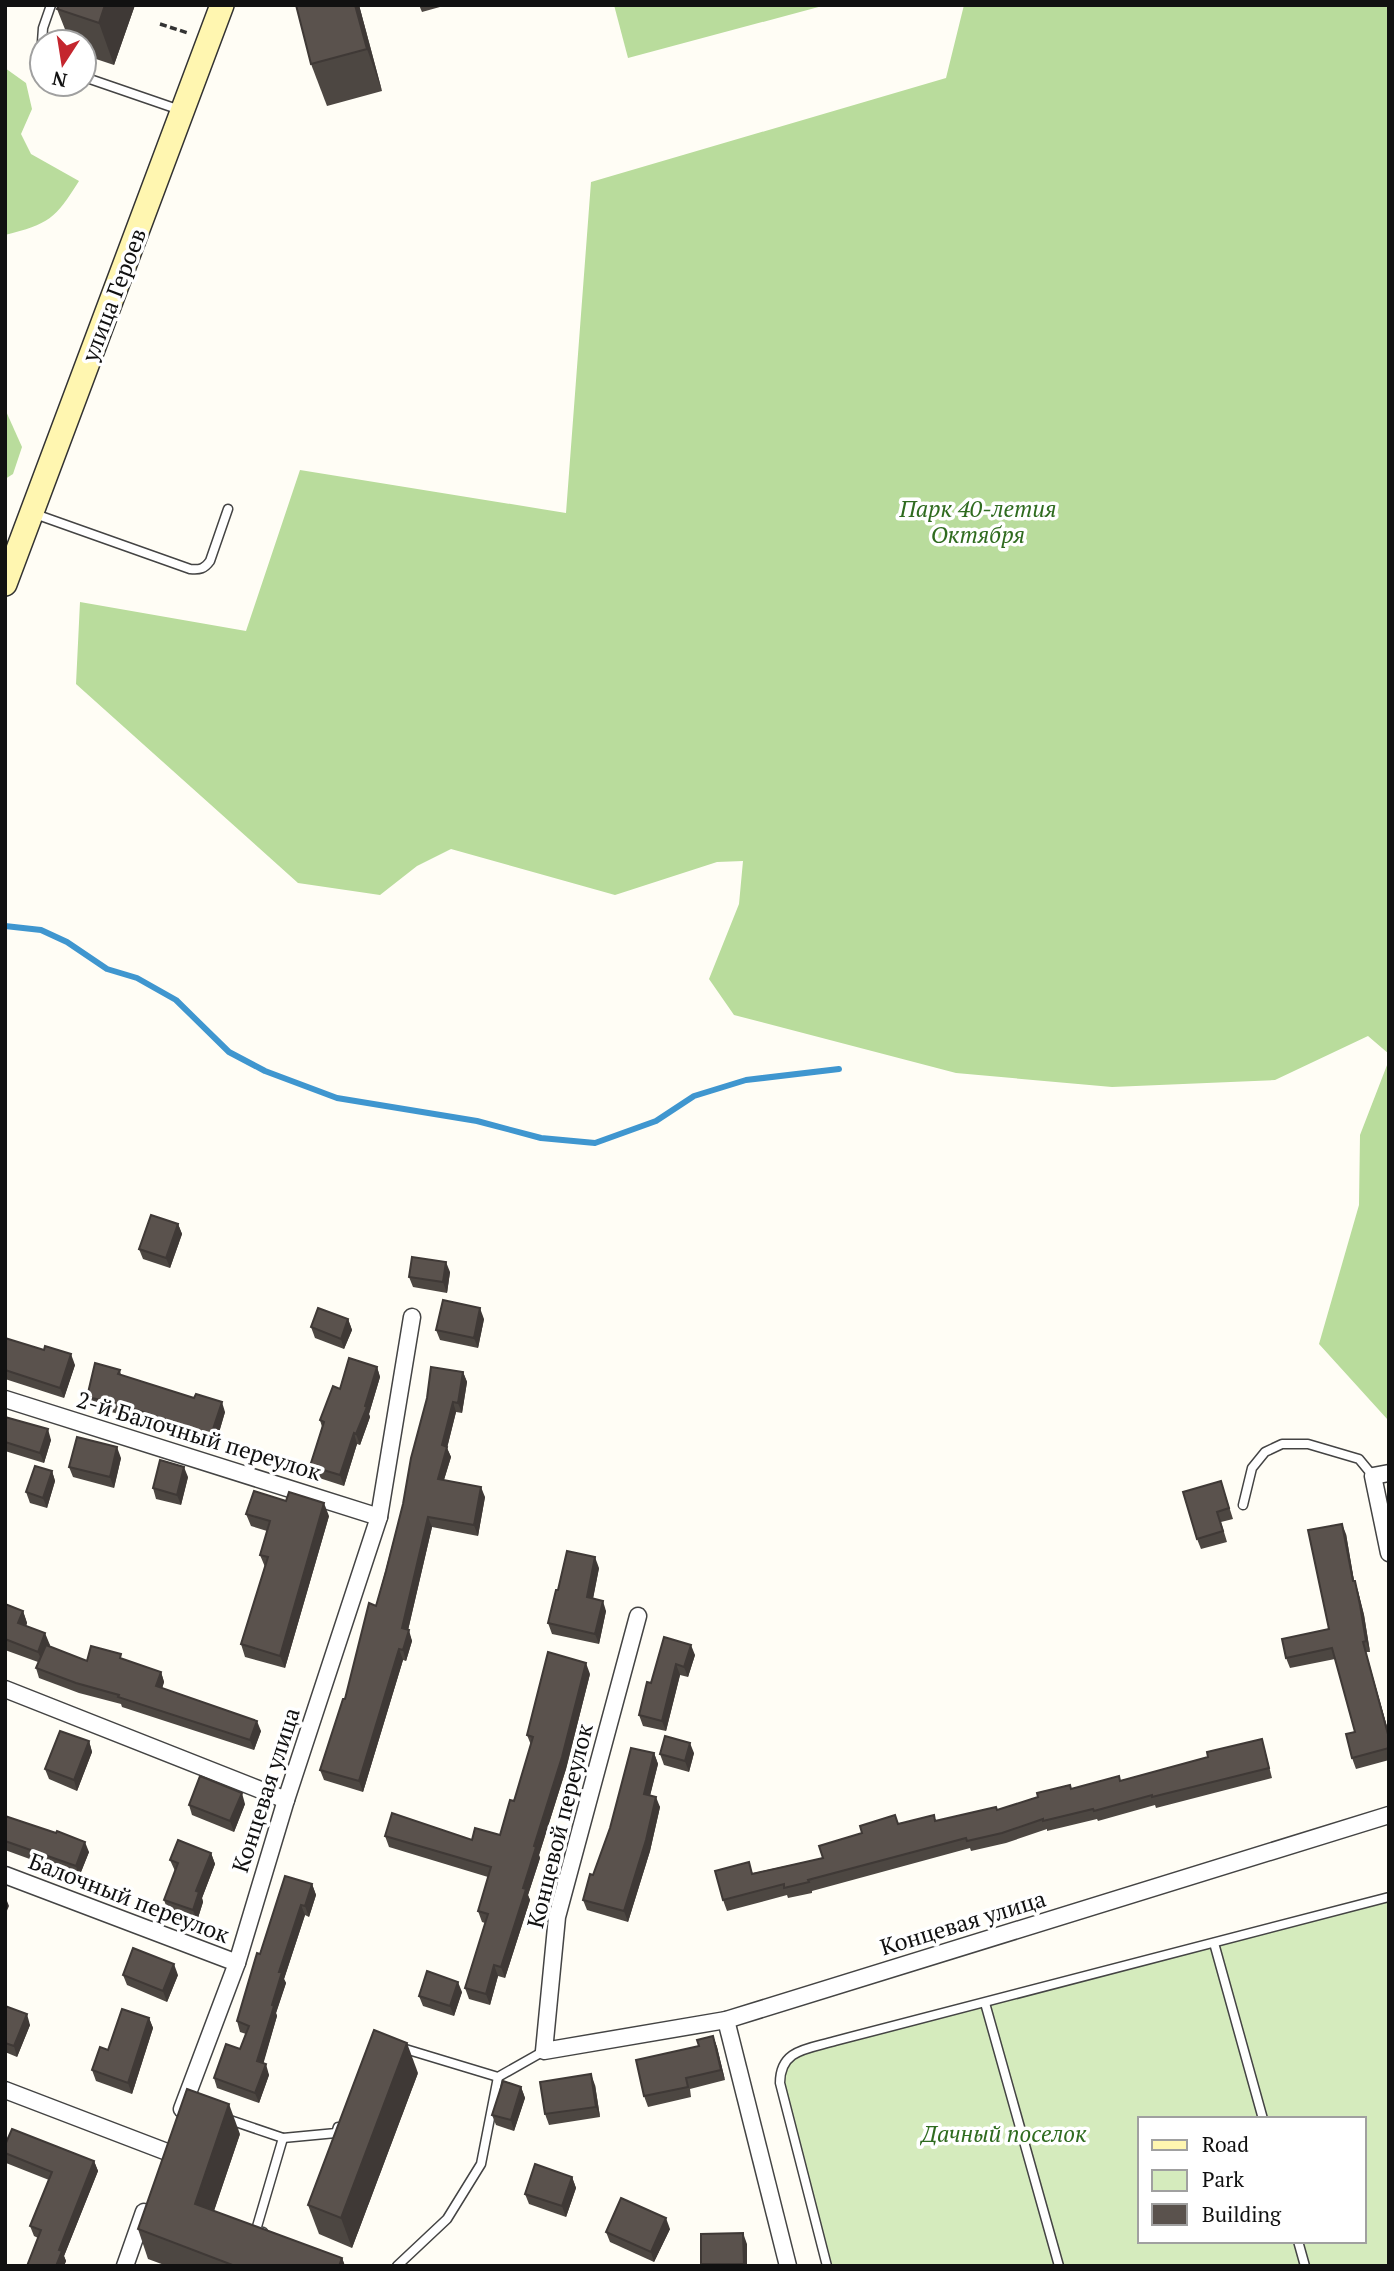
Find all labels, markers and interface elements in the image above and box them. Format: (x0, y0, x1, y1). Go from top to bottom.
north arrow (28, 28, 98, 98)
text: N (49, 66, 69, 94)
street label: улица Героев (74, 224, 153, 367)
park label: Парк 40-летия Октября (899, 493, 1056, 550)
street label: 2-й Балочный переулок (73, 1384, 326, 1488)
street label: Концевая улица (224, 1703, 307, 1876)
street label: Концевой переулок (519, 1720, 600, 1931)
street label: Балочный переулок (24, 1845, 234, 1950)
street label: Концевая улица (876, 1883, 1050, 1962)
legend (1138, 2117, 1366, 2243)
park label: Дачный поселок (919, 2118, 1087, 2149)
text: Road (1202, 2130, 1249, 2158)
text: Park (1202, 2165, 1244, 2193)
text: Building (1202, 2200, 1282, 2228)

